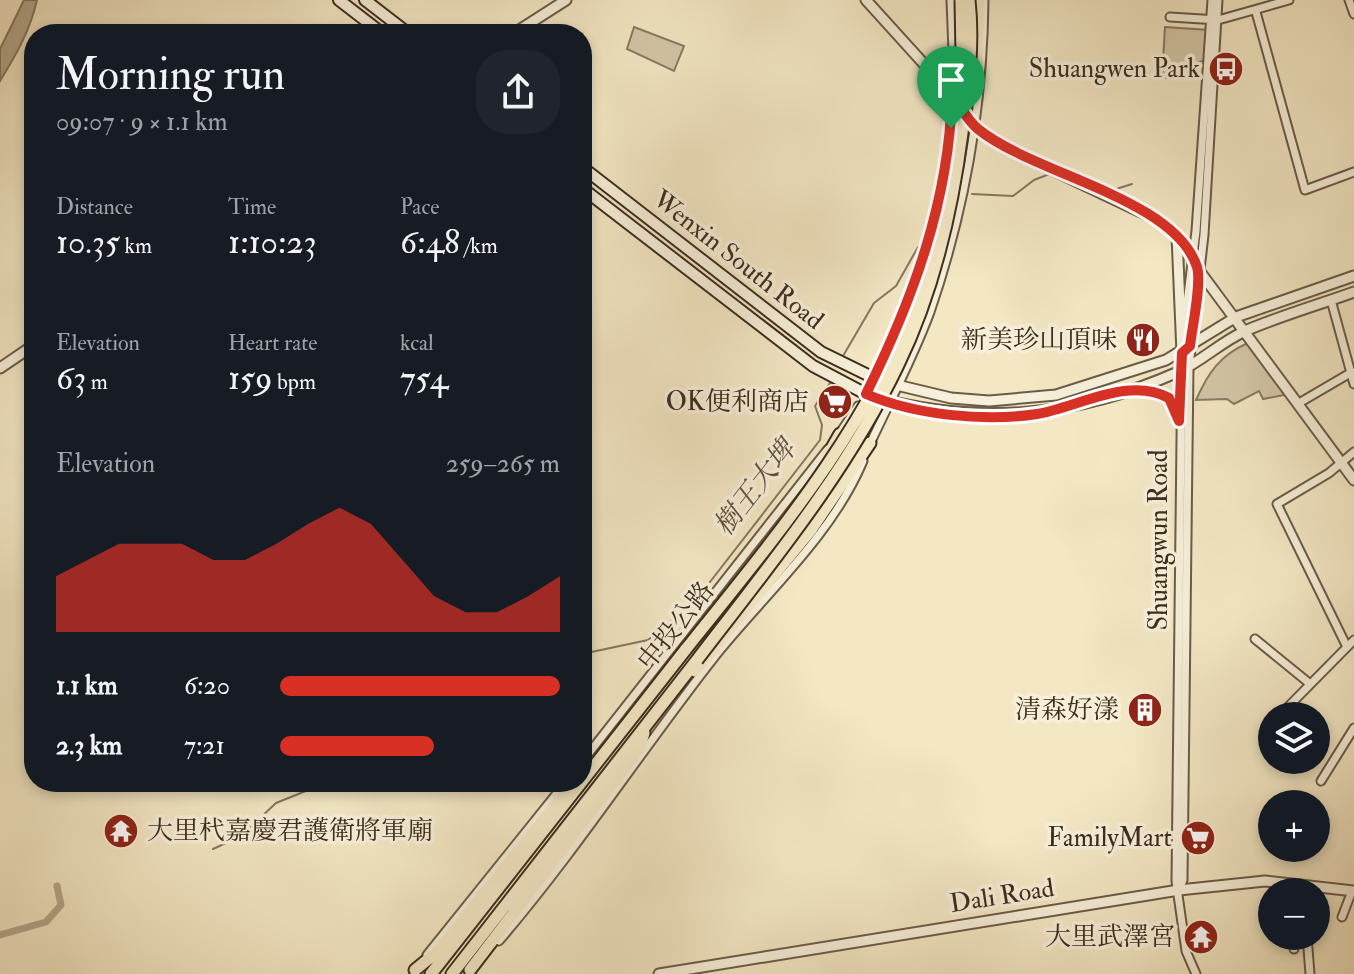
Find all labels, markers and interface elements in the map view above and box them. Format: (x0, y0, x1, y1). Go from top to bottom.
pin (917, 46, 985, 128)
text: Morning run (56, 48, 285, 103)
button: share (476, 50, 560, 134)
bus stop icon: Shuangwen Park (1207, 50, 1245, 88)
place label: Shuangwen Park (1029, 53, 1201, 85)
icon: arrive (929, 58, 973, 102)
text: 09:07 · 9 × 1.1 km (56, 106, 228, 138)
street label: Wenxin South Road (645, 183, 830, 337)
text: Distance (56, 193, 133, 221)
text: Time (228, 193, 276, 221)
text: Pace (400, 193, 439, 221)
text: 10.35 (56, 221, 120, 264)
text: 1:10:23 (228, 221, 317, 264)
text: 6:48 (400, 221, 460, 264)
text: km (120, 232, 152, 260)
text: /km (460, 232, 498, 260)
restaurant icon: 新美珍山頂味 (1124, 321, 1162, 359)
place label: 新美珍山頂味 (961, 324, 1117, 356)
text: Elevation (56, 329, 140, 357)
text: Heart rate (228, 329, 318, 357)
text: kcal (400, 329, 434, 357)
text: 63 (56, 357, 86, 400)
text: 159 (228, 357, 272, 400)
text: 754 (400, 357, 448, 400)
text: m (86, 368, 108, 396)
text: bpm (272, 368, 316, 396)
supermarket icon: OK便利商店 (816, 383, 854, 421)
place label: OK便利商店 (666, 386, 809, 418)
water label: 樹王大埤 (707, 430, 806, 543)
text: Elevation (56, 448, 155, 480)
text: 259–265 m (446, 448, 560, 480)
street label: Shuangwun Road (1143, 449, 1175, 630)
street label: 中投公路 (631, 576, 721, 676)
text: 1.1 km (56, 670, 118, 702)
text: 6:20 (184, 670, 230, 702)
building icon: 清森好漾 (1126, 691, 1164, 729)
place label: 清森好漾 (1015, 694, 1119, 726)
map controls (1258, 702, 1330, 950)
button: layers (1258, 702, 1330, 774)
text: 2.3 km (56, 730, 122, 762)
text: 7:21 (184, 730, 225, 762)
button: + (1258, 790, 1330, 862)
temple icon: 大里杙嘉慶君護衛將軍廟 (102, 812, 140, 850)
place label: 大里杙嘉慶君護衛將軍廟 (147, 815, 433, 847)
supermarket icon: FamilyMart (1179, 819, 1217, 857)
place label: FamilyMart (1047, 822, 1172, 854)
street label: Dali Road (948, 872, 1057, 920)
button: − (1258, 878, 1330, 950)
temple icon: 大里武澤宮 (1182, 918, 1220, 956)
place label: 大里武澤宮 (1045, 921, 1175, 953)

